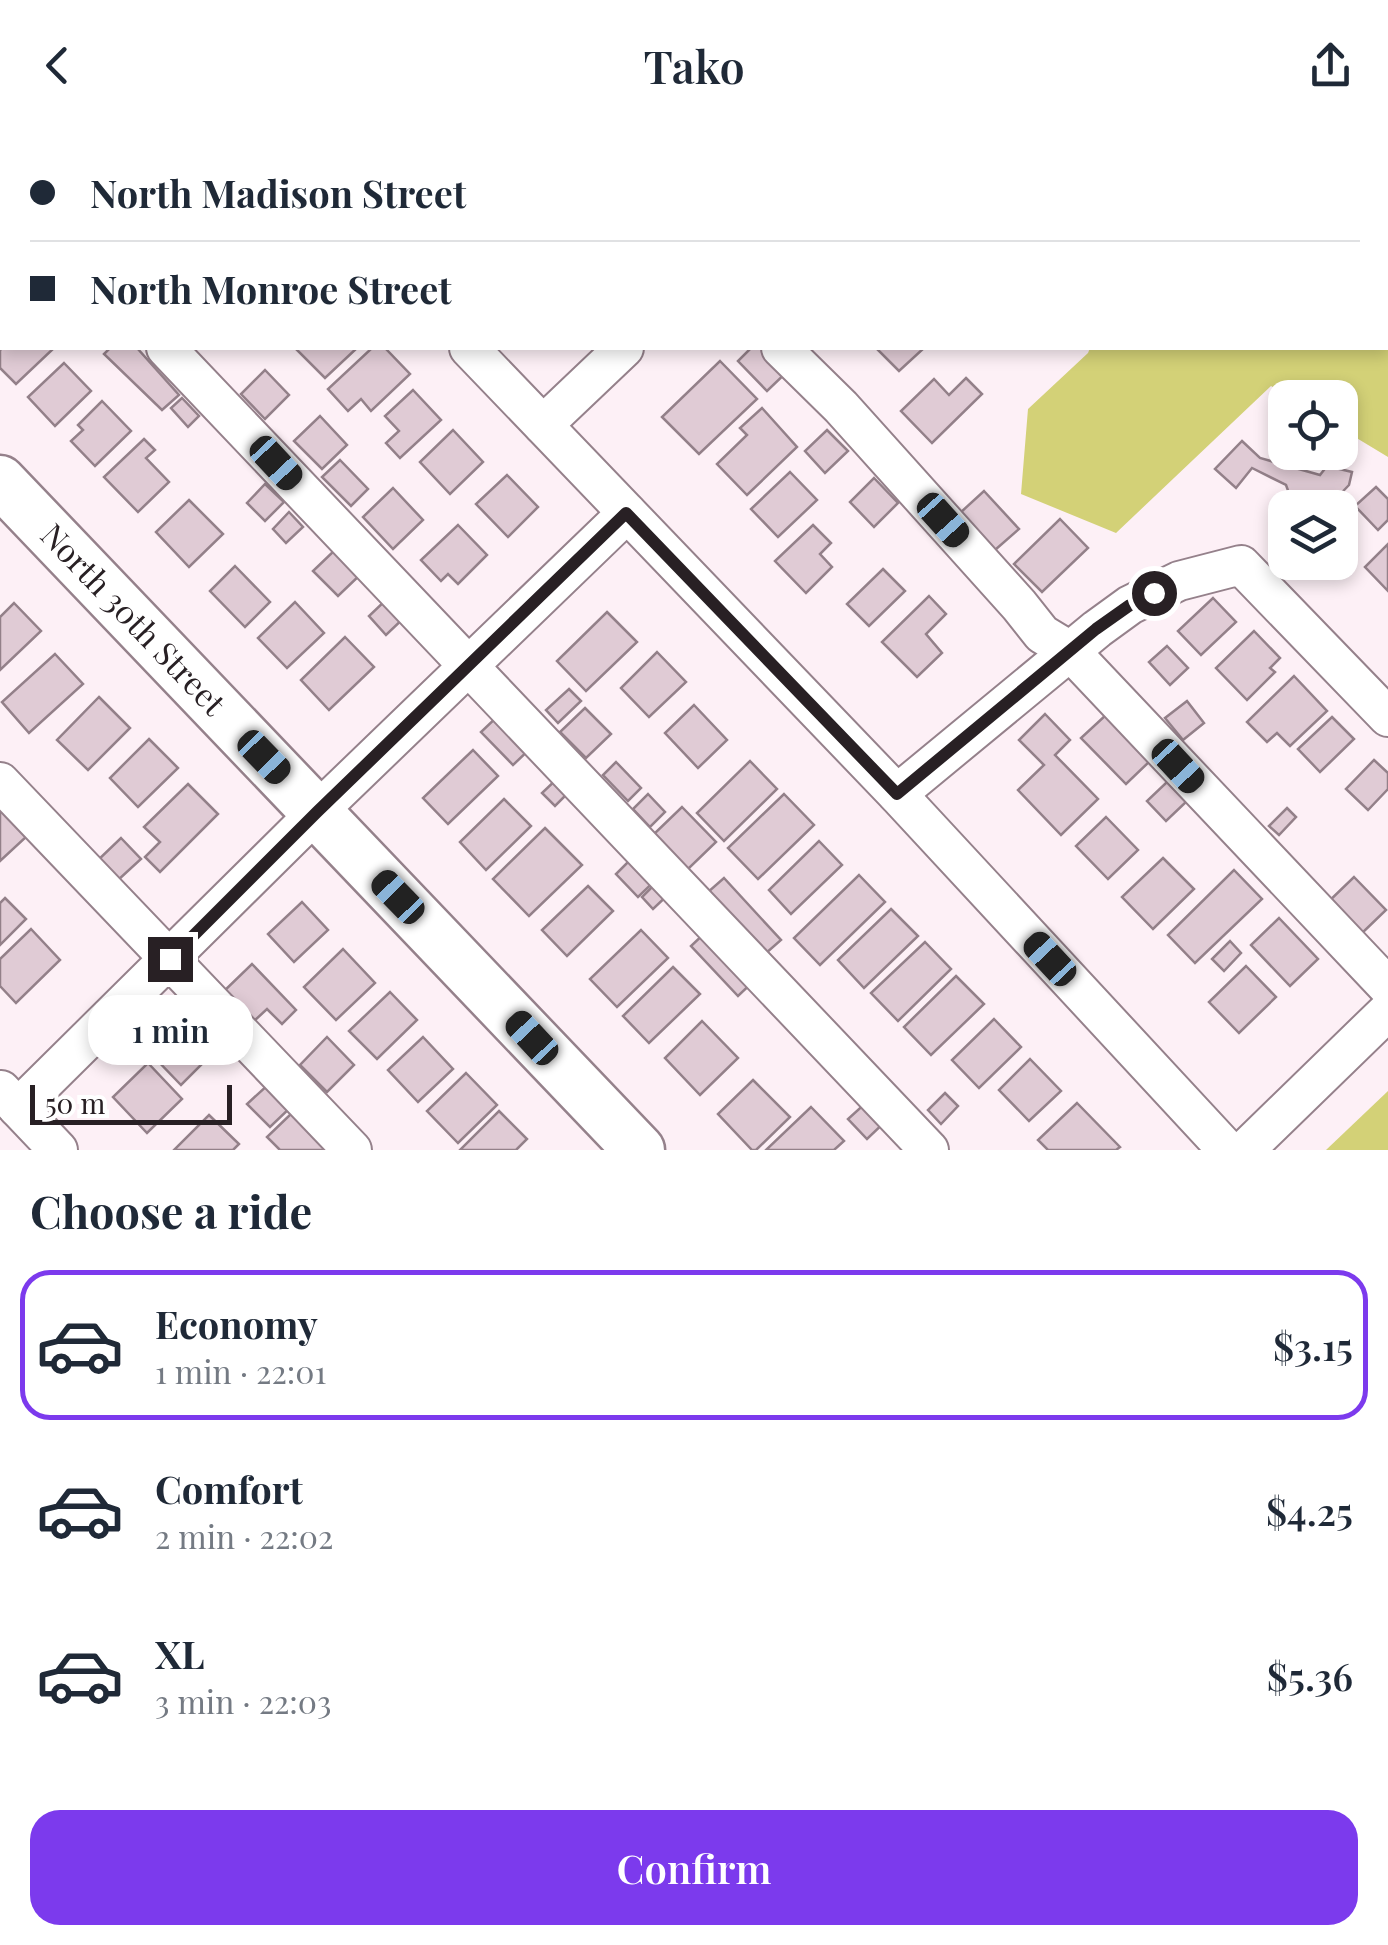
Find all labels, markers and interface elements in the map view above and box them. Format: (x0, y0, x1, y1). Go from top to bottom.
text: Tako (643, 35, 745, 95)
icon: back (30, 38, 85, 93)
icon: share (1303, 38, 1358, 93)
text: North Madison Street (90, 167, 466, 218)
text: North Monroe Street (90, 263, 452, 314)
map controls (1268, 380, 1358, 580)
button: locate (1268, 380, 1358, 470)
car (245, 431, 307, 495)
car (912, 488, 974, 552)
button: layers (1268, 490, 1358, 580)
street label: North 30th Street (33, 513, 237, 724)
route start (1132, 571, 1177, 616)
car (232, 725, 296, 789)
car (1147, 734, 1209, 798)
car (366, 865, 430, 929)
car (1019, 927, 1081, 991)
route end (148, 937, 193, 982)
callout: 1 min (88, 994, 252, 1064)
car (501, 1006, 563, 1070)
text: 1 min (132, 1008, 209, 1051)
scale bar (30, 1080, 232, 1124)
text: 50 m (45, 1084, 105, 1121)
text: Choose a ride (30, 1180, 312, 1240)
text: Economy (155, 1298, 318, 1349)
icon: car (35, 1300, 125, 1390)
text: $3.15 (1273, 1320, 1353, 1371)
text: 1 min · 22:01 (155, 1349, 326, 1392)
text: Comfort (155, 1463, 303, 1514)
icon: car (35, 1465, 125, 1555)
text: $4.25 (1266, 1485, 1353, 1536)
text: 2 min · 22:02 (155, 1514, 333, 1557)
text: XL (155, 1628, 204, 1679)
icon: car (35, 1630, 125, 1720)
text: $5.36 (1267, 1650, 1353, 1701)
text: 3 min · 22:03 (155, 1679, 331, 1722)
button: Confirm (30, 1810, 1358, 1925)

